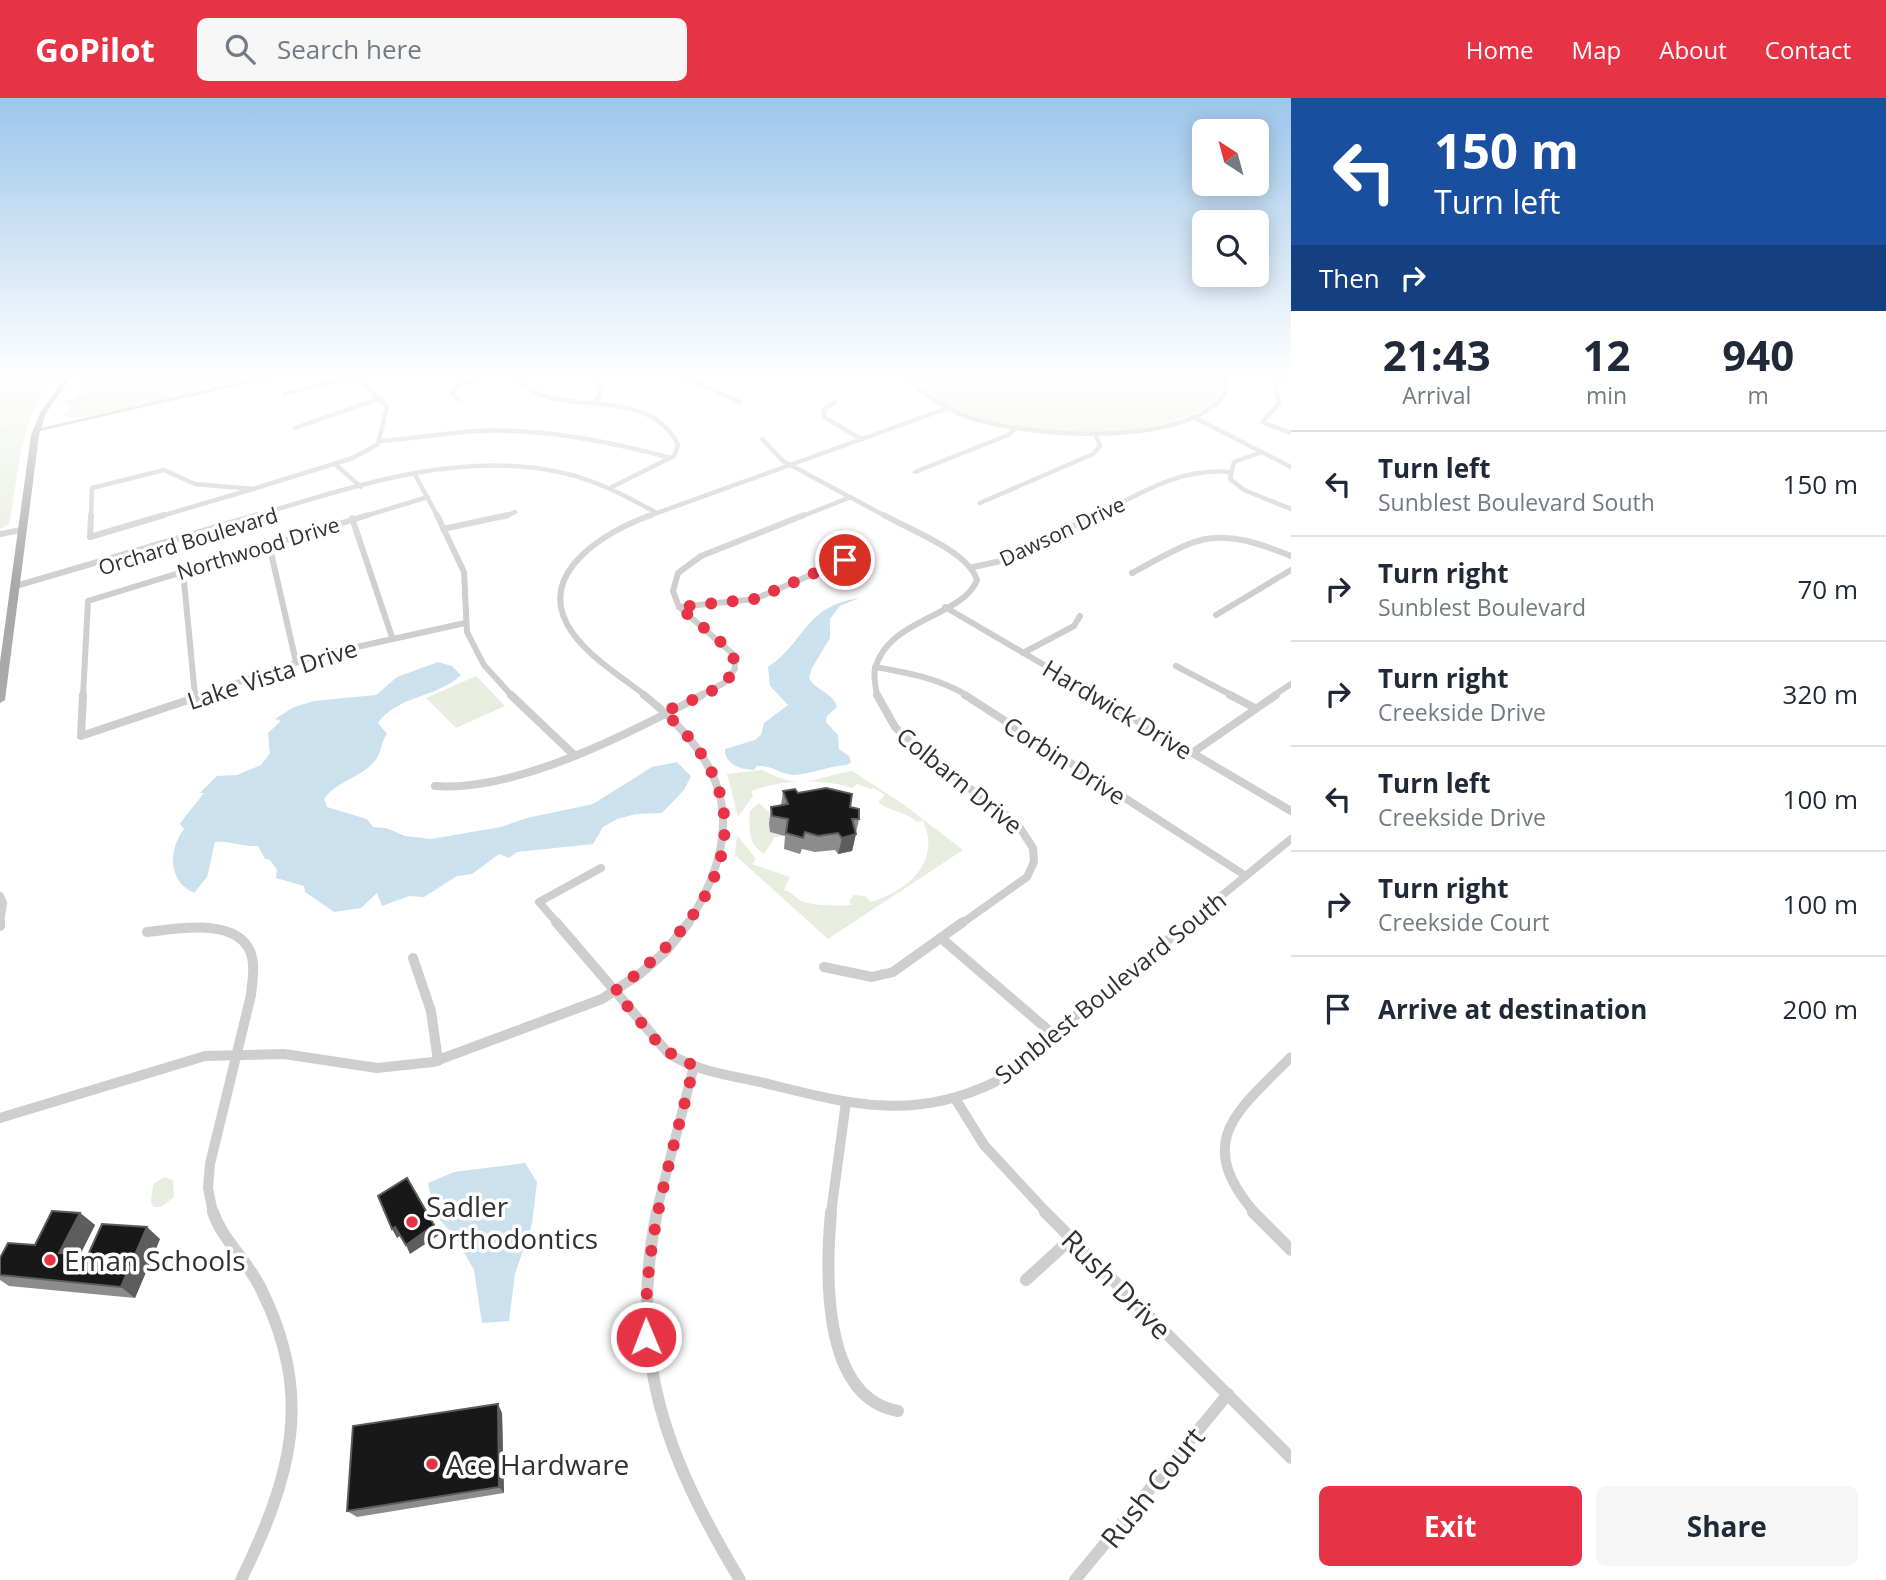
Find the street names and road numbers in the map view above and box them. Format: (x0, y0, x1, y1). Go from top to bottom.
street label: Dawson Drive (995, 490, 1129, 572)
street label: Orchard Boulevard (95, 500, 281, 582)
street label: Northwood Drive (173, 510, 343, 586)
street label: Lake Vista Drive (183, 631, 361, 717)
street label: Hardwick Drive (1037, 651, 1199, 767)
street label: Corbin Drive (997, 708, 1133, 812)
street label: Colbarn Drive (890, 719, 1030, 841)
street label: Sunblest Boulevard South (987, 883, 1233, 1091)
street label: Rush Drive (1054, 1221, 1180, 1347)
street label: Rush Court (1092, 1419, 1213, 1555)

